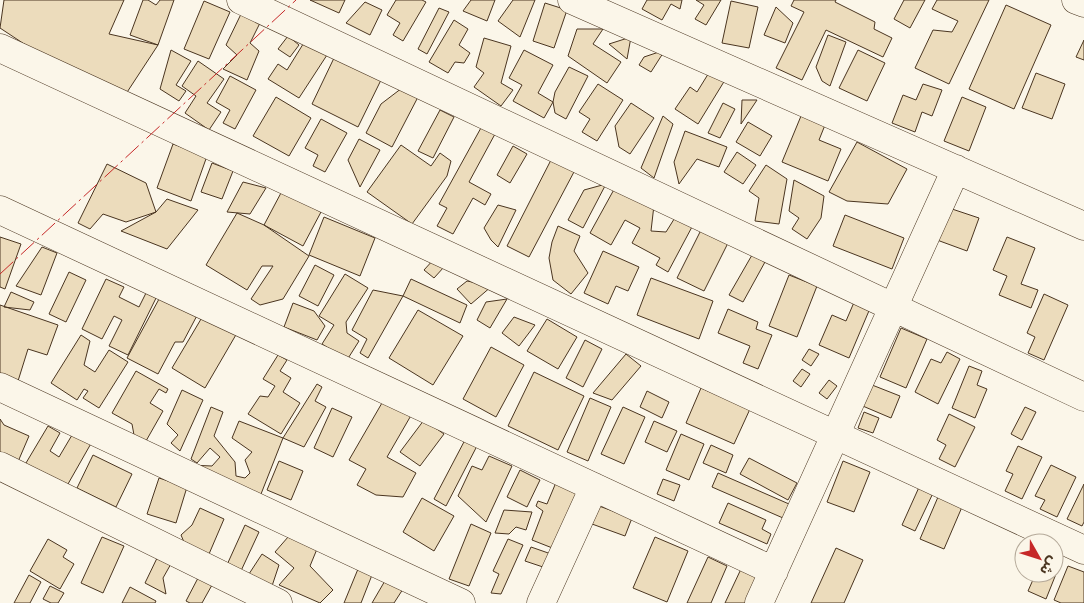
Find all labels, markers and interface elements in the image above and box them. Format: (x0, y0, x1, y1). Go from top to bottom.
north arrow (1014, 533, 1064, 583)
text: ش (1036, 553, 1062, 579)

